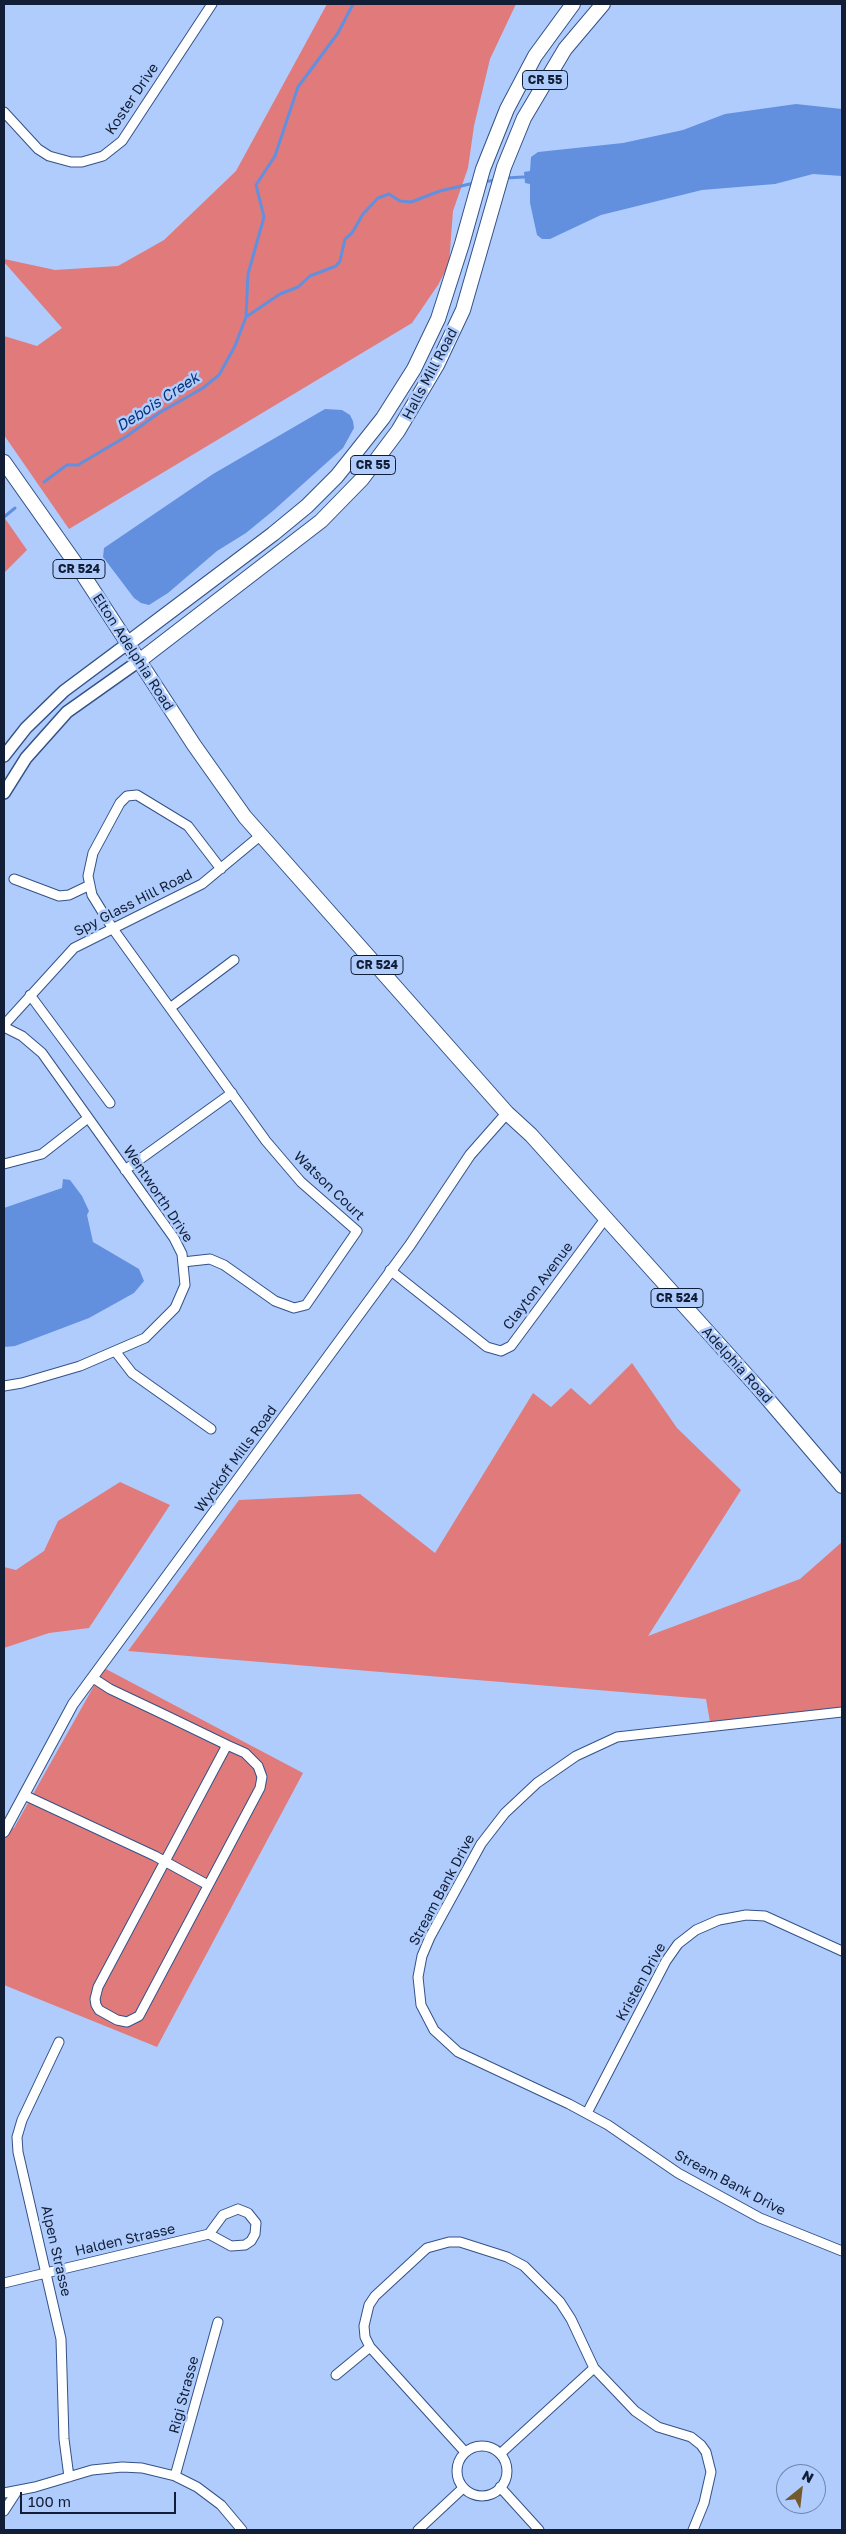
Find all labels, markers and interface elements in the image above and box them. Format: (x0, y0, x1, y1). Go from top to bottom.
street label: Koster Drive (102, 60, 162, 138)
road number: CR 55 (522, 70, 568, 90)
street label: Halls Mill Road (399, 325, 461, 423)
water label: Debois Creek (113, 369, 203, 435)
road number: CR 55 (350, 456, 396, 474)
road number: CR 524 (53, 560, 105, 578)
street label: Elton Adelphia Road (89, 590, 177, 714)
street label: Spy Glass Hill Road (71, 866, 195, 940)
road number: CR 524 (351, 956, 403, 974)
street label: Wentworth Drive (119, 1142, 197, 1246)
street label: Watson Court (290, 1148, 368, 1224)
street label: Clayton Avenue (500, 1239, 576, 1333)
road number: CR 524 (651, 1289, 703, 1308)
street label: Adelphia Road (698, 1323, 776, 1407)
street label: Wyckoff Mills Road (191, 1402, 281, 1516)
street label: Stream Bank Drive (406, 1832, 478, 1948)
street label: Kristen Drive (613, 1940, 669, 2024)
street label: Stream Bank Drive (672, 2147, 788, 2219)
street label: Alpen Strasse (37, 2204, 75, 2298)
street label: Halden Strasse (73, 2220, 177, 2260)
street label: Rigi Strasse (166, 2354, 202, 2436)
north arrow (776, 2464, 826, 2514)
text: N (799, 2466, 817, 2486)
scale bar (22, 2482, 179, 2514)
text: 100 m (28, 2492, 71, 2510)

